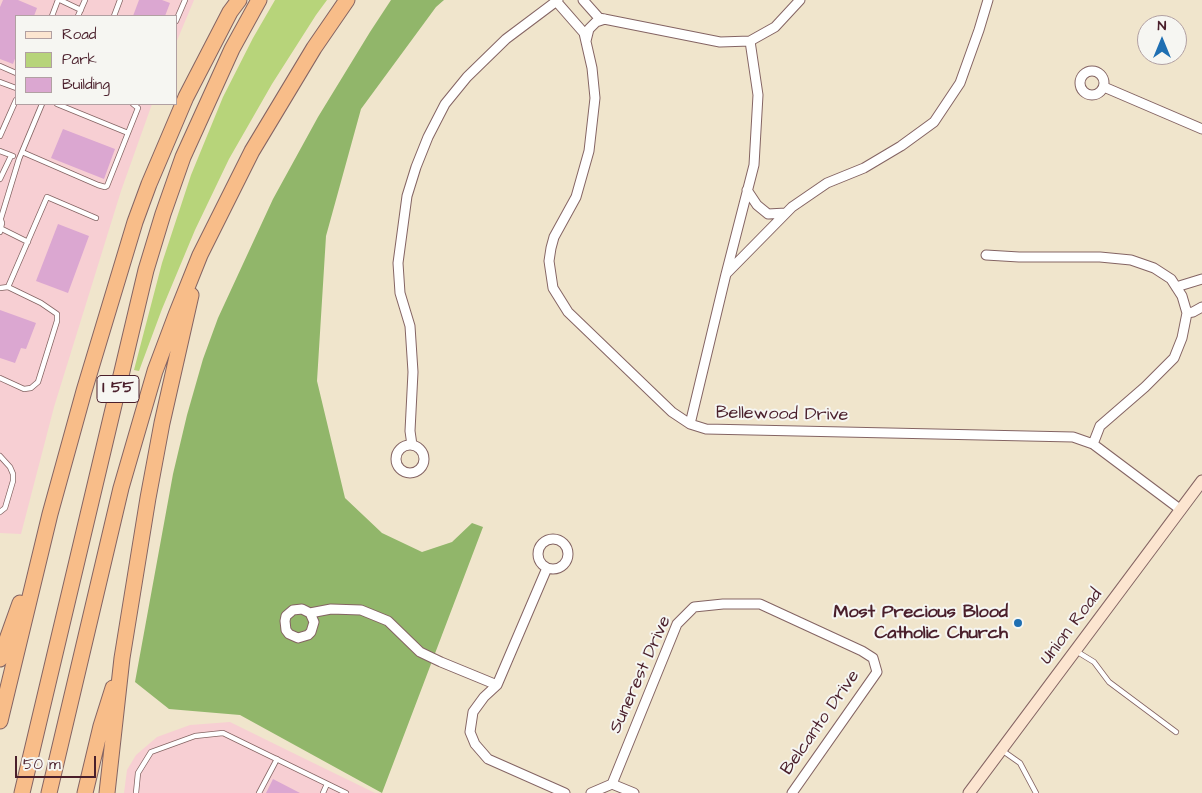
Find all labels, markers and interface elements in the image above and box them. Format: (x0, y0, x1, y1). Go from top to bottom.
legend (15, 15, 178, 105)
north arrow (1137, 15, 1187, 65)
text: N (1158, 16, 1166, 36)
text: Road (62, 24, 96, 45)
text: Park (62, 49, 97, 70)
text: Building (62, 74, 110, 95)
road number: I 55 (97, 376, 139, 402)
street label: Bellewood Drive (716, 403, 848, 427)
street label: Union Road (1036, 585, 1108, 669)
place label: Most Precious Blood Catholic Church (834, 602, 1008, 644)
street label: Sunerest Drive (606, 613, 676, 737)
marker: Most Precious Blood Catholic Church (1012, 617, 1024, 629)
street label: Belcanto Drive (777, 666, 865, 780)
scale bar (18, 746, 99, 778)
text: 50 m (23, 754, 61, 775)

